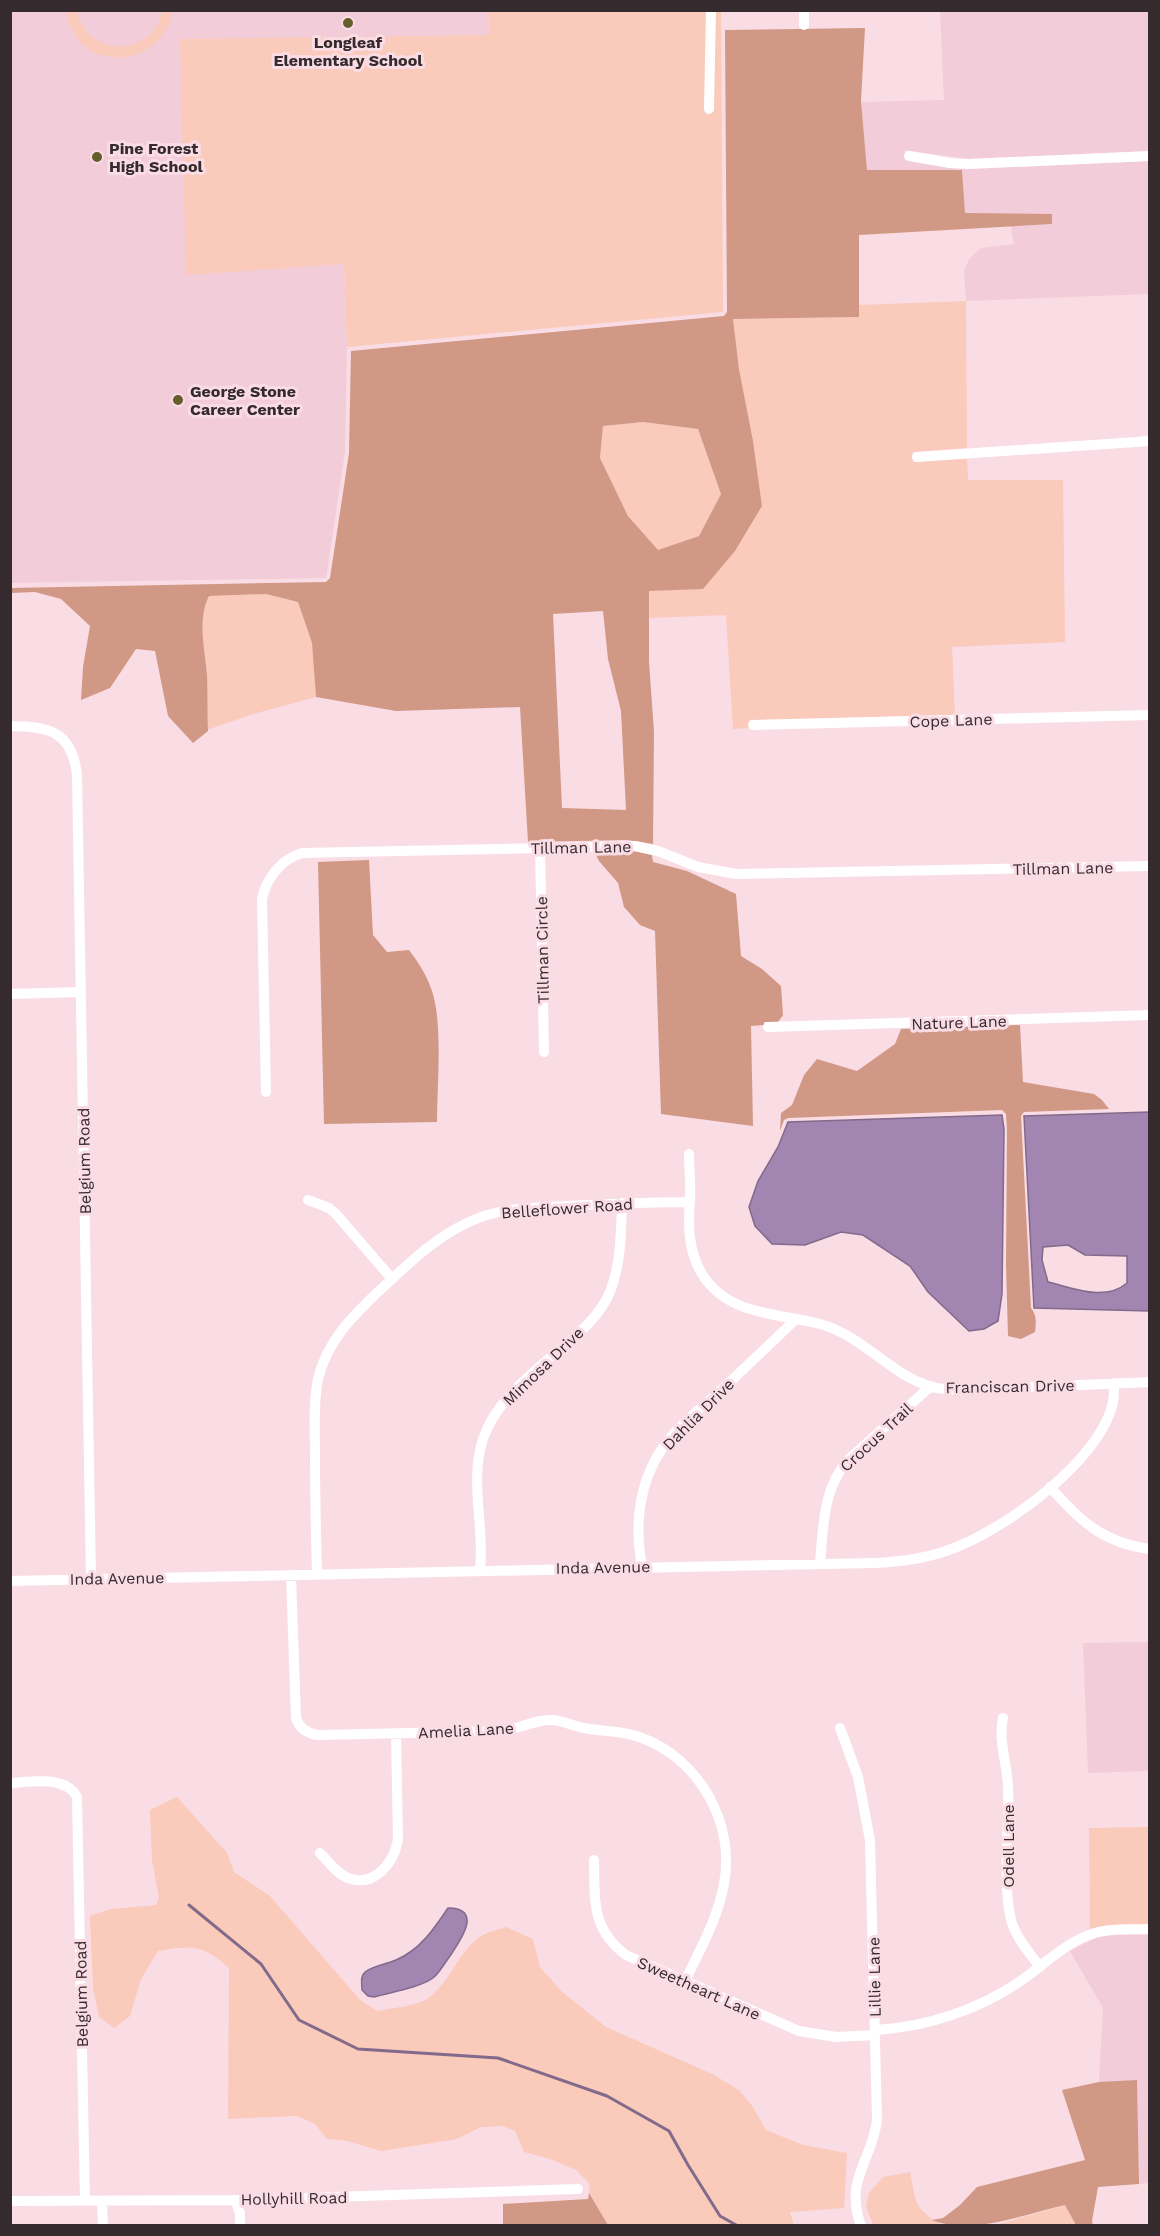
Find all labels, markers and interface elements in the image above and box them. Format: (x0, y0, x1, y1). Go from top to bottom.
marker: Longleaf Elementary School (341, 16, 355, 30)
place label: Longleaf Elementary School (273, 33, 423, 70)
place label: Pine Forest High School (109, 139, 203, 176)
marker: Pine Forest High School (90, 150, 104, 164)
place label: George Stone Career Center (190, 382, 300, 419)
marker: George Stone Career Center (171, 393, 185, 407)
street label: Cope Lane (909, 710, 993, 731)
street label: Tillman Lane (530, 837, 632, 858)
street label: Tillman Lane (1012, 858, 1114, 879)
street label: Tillman Circle (532, 896, 553, 1004)
street label: Nature Lane (911, 1011, 1007, 1034)
street label: Belgium Road (74, 1107, 95, 1215)
street label: Belleflower Road (500, 1194, 634, 1223)
street label: Mimosa Drive (499, 1323, 588, 1410)
street label: Dahlia Drive (659, 1375, 738, 1454)
street label: Franciscan Drive (945, 1376, 1075, 1397)
street label: Crocus Trail (836, 1399, 917, 1476)
street label: Inda Avenue (555, 1557, 651, 1578)
street label: Inda Avenue (69, 1568, 165, 1589)
street label: Amelia Lane (418, 1718, 515, 1743)
street label: Odell Lane (999, 1804, 1018, 1888)
street label: Lillie Lane (864, 1937, 885, 2017)
street label: Belgium Road (71, 1940, 92, 2048)
street label: Sweetheart Lane (634, 1953, 763, 2024)
street label: Hollyhill Road (240, 2188, 348, 2209)

